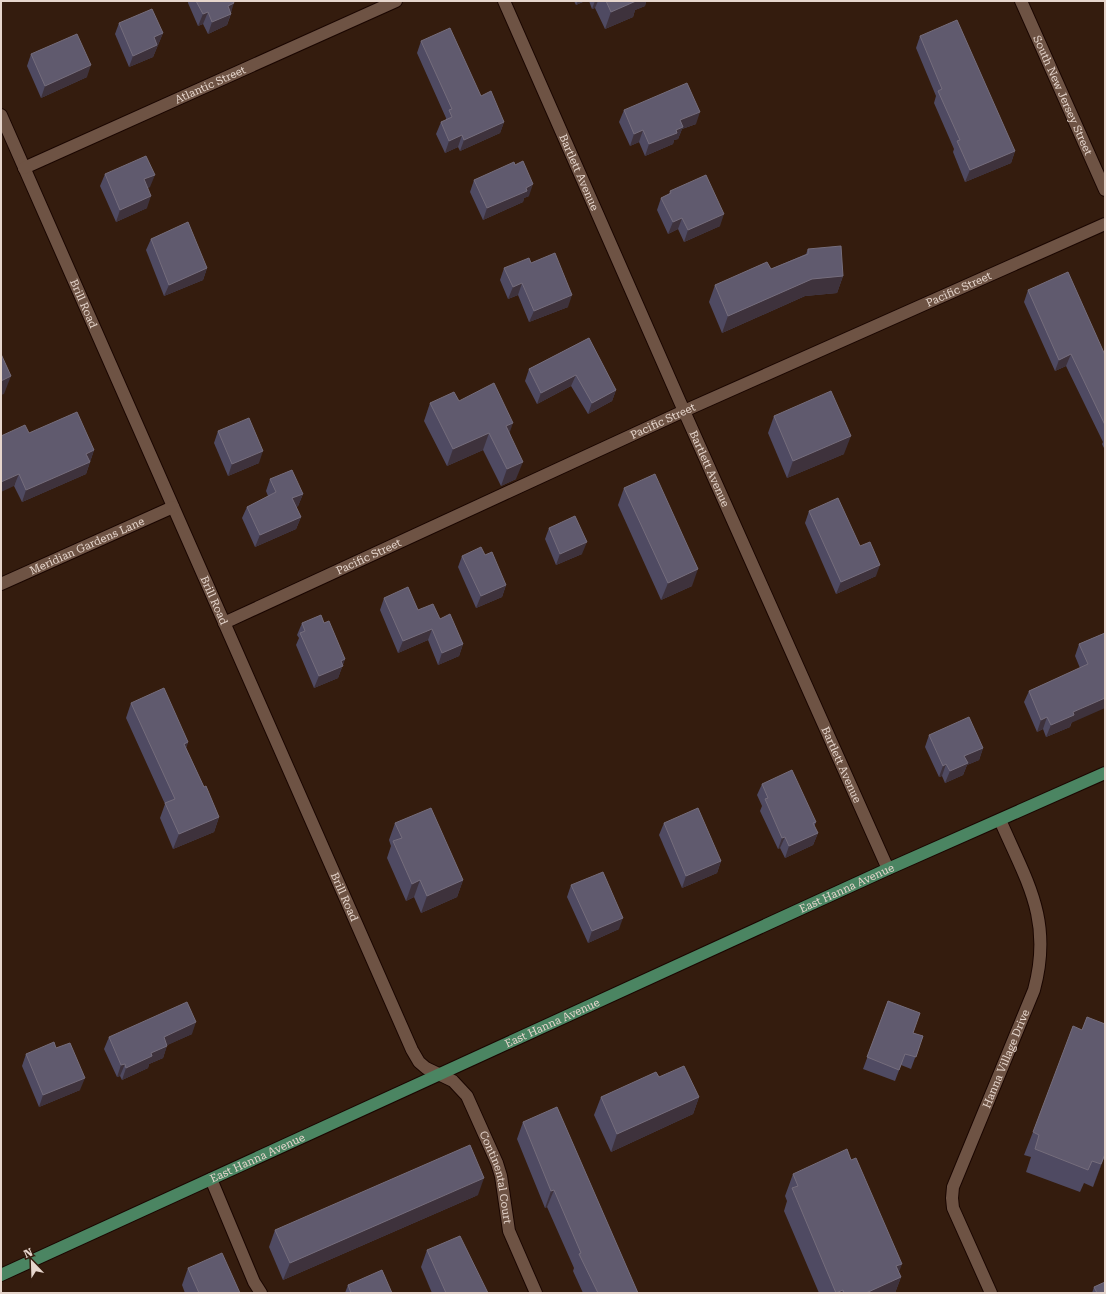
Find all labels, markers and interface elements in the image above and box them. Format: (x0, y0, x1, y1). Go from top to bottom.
street label: South New Jersey Street (1031, 33, 1095, 157)
street label: Atlantic Street (173, 63, 248, 106)
street label: Bartlett Avenue (557, 132, 602, 212)
street label: Pacific Street (924, 269, 993, 309)
street label: Brill Road (67, 277, 100, 330)
street label: Pacific Street (628, 400, 697, 441)
street label: Bartlett Avenue (687, 429, 732, 509)
street label: Meridian Gardens Lane (27, 514, 146, 577)
street label: Pacific Street (334, 536, 403, 577)
street label: Brill Road (198, 574, 231, 627)
street label: Bartlett Avenue (819, 725, 864, 805)
street label: East Hanna Avenue (797, 861, 896, 915)
street label: Brill Road (328, 870, 361, 923)
street label: East Hanna Avenue (503, 995, 601, 1050)
street label: Hanna Village Drive (980, 1007, 1032, 1110)
street label: Continental Court (477, 1129, 514, 1225)
street label: East Hanna Avenue (208, 1130, 307, 1185)
north arrow (12, 1242, 52, 1282)
text: N (22, 1245, 35, 1261)

